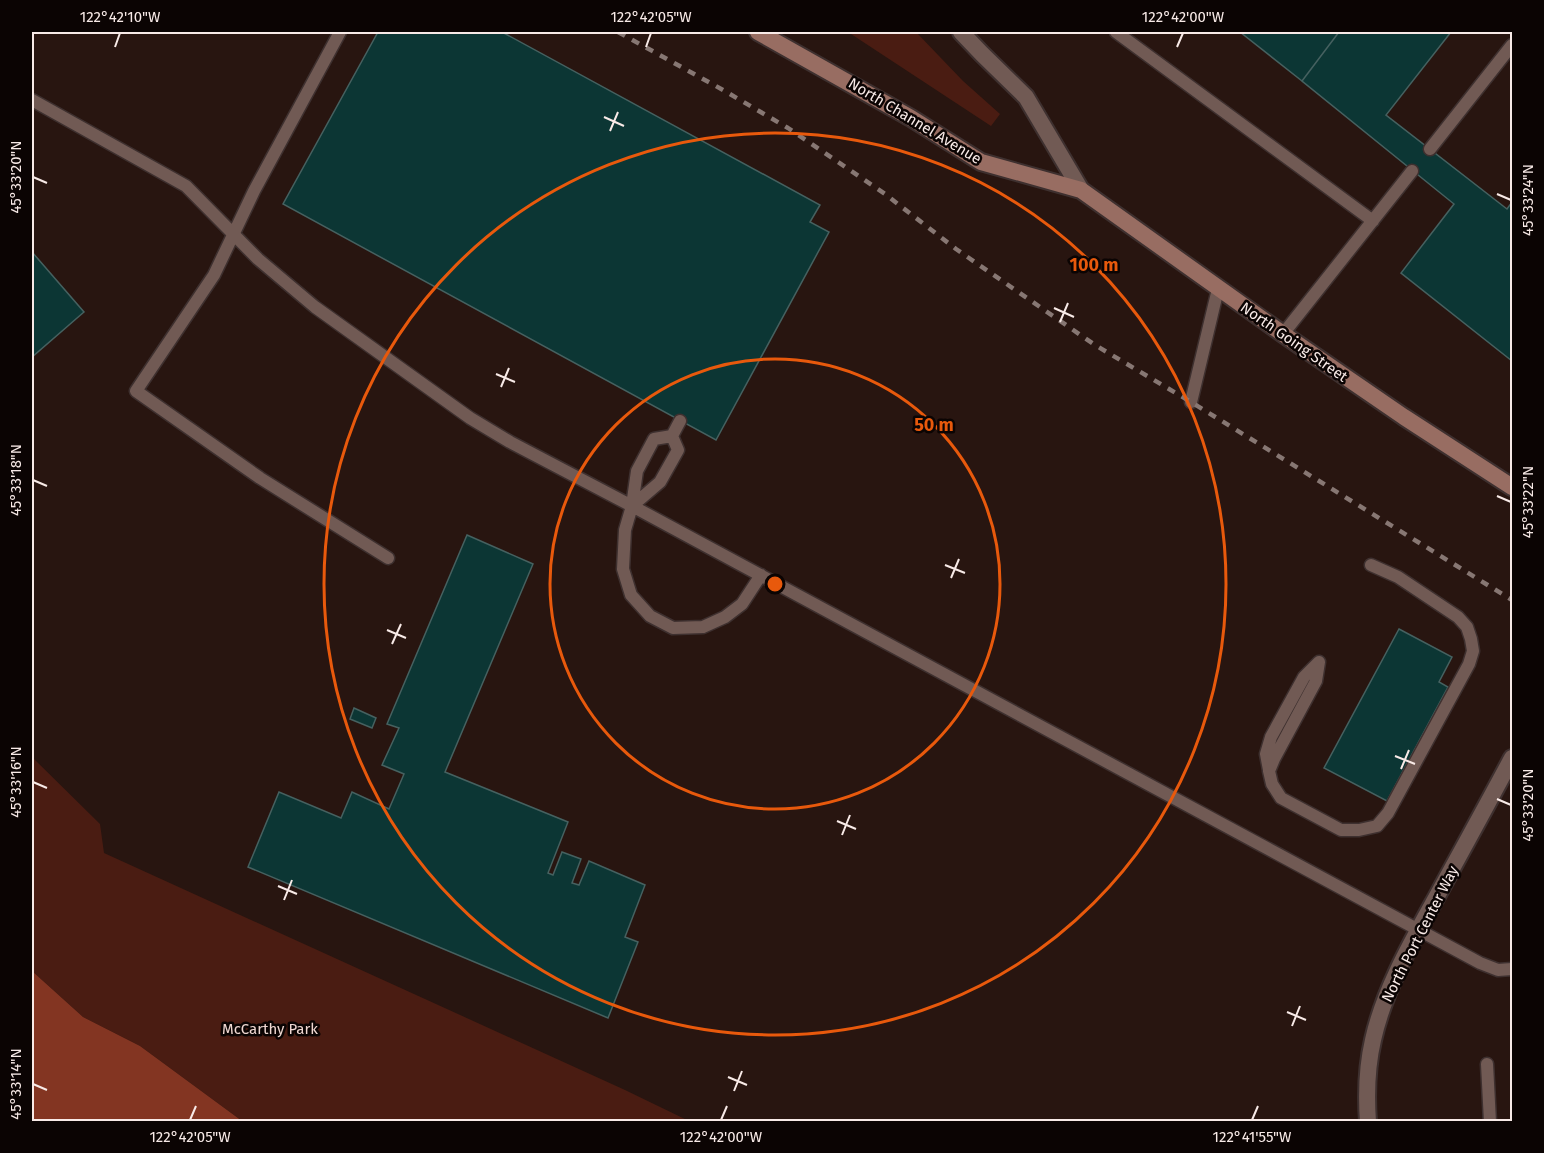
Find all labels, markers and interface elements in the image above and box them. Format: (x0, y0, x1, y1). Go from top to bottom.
text: 122°42'10"W (80, 8, 161, 26)
text: 122°42'05"W (610, 8, 692, 26)
text: 122°42'00"W (1142, 8, 1225, 26)
street label: North Channel Avenue (845, 74, 985, 168)
text: 45°33'20"N (7, 140, 25, 214)
text: 45°33'24"N (1519, 164, 1537, 236)
text: 100 m (1070, 254, 1118, 276)
street label: North Going Street (1237, 298, 1352, 386)
text: 50 m (914, 414, 954, 436)
text: 45°33'18"N (7, 444, 25, 516)
text: 45°33'22"N (1519, 466, 1537, 538)
centre of rings (765, 574, 785, 594)
text: 45°33'16"N (7, 746, 25, 818)
text: 45°33'20"N (1519, 768, 1537, 842)
street label: North Port Center Way (1378, 862, 1462, 1005)
park label: McCarthy Park (222, 1020, 318, 1038)
text: 45°33'14"N (7, 1048, 25, 1120)
text: 122°42'05"W (149, 1128, 231, 1146)
text: 122°42'00"W (680, 1128, 763, 1146)
text: 122°41'55"W (1213, 1128, 1292, 1146)

